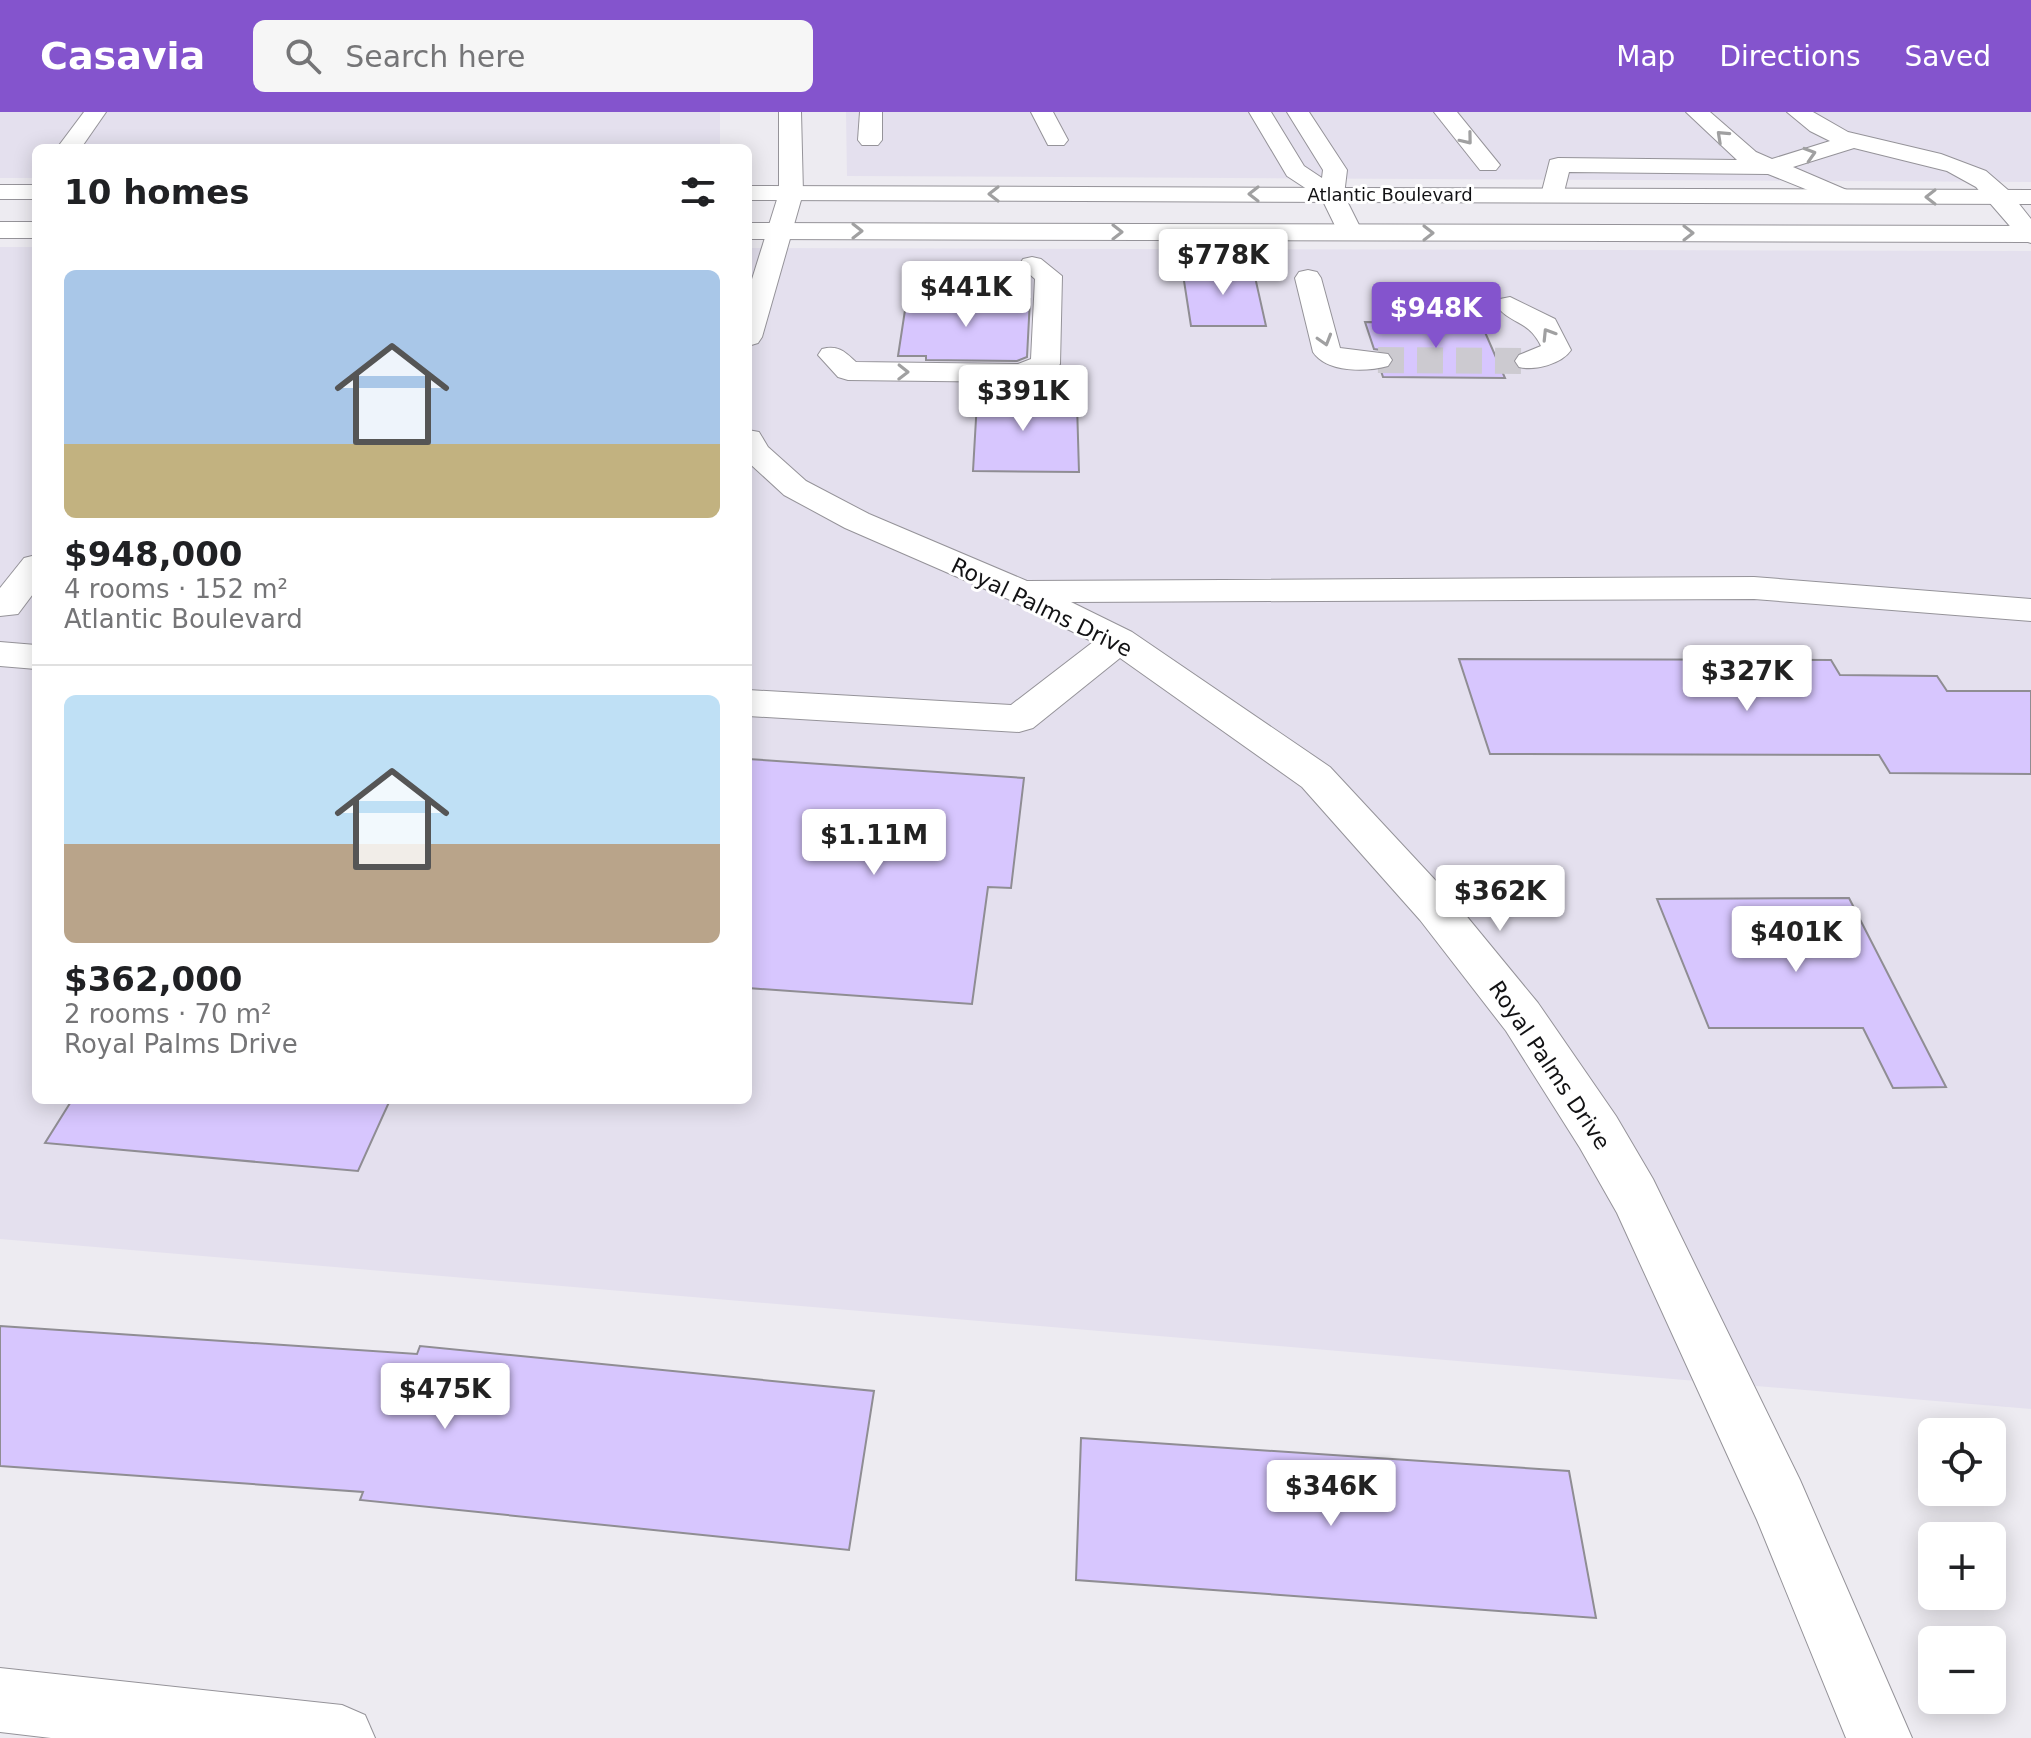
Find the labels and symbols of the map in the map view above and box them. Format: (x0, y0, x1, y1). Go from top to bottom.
one-way arrow (1457, 130, 1471, 145)
one-way arrow (1717, 130, 1731, 145)
one-way arrow (1803, 147, 1817, 163)
street label: Atlantic Boulevard (1307, 184, 1473, 205)
one-way arrow (987, 185, 1000, 203)
one-way arrow (1247, 185, 1260, 203)
one-way arrow (1924, 188, 1937, 206)
one-way arrow (851, 222, 864, 240)
one-way arrow (1111, 223, 1124, 241)
one-way arrow (1422, 224, 1435, 242)
one-way arrow (1682, 224, 1695, 242)
pin: $778K (1167, 229, 1279, 297)
pin: $441K (910, 261, 1022, 329)
pin: $948K (1380, 282, 1492, 350)
one-way arrow (1542, 328, 1557, 342)
one-way arrow (1316, 333, 1332, 346)
one-way arrow (897, 363, 910, 380)
pin: $391K (967, 365, 1079, 433)
street label: Royal Palms Drive (947, 553, 1136, 662)
pin: $327K (1691, 645, 1803, 713)
pin: $1.11M (809, 809, 939, 877)
pin: $362K (1444, 865, 1556, 933)
pin: $401K (1740, 906, 1852, 974)
street label: Royal Palms Drive (1484, 976, 1615, 1154)
pin: $475K (389, 1363, 501, 1431)
pin: $346K (1275, 1460, 1387, 1528)

